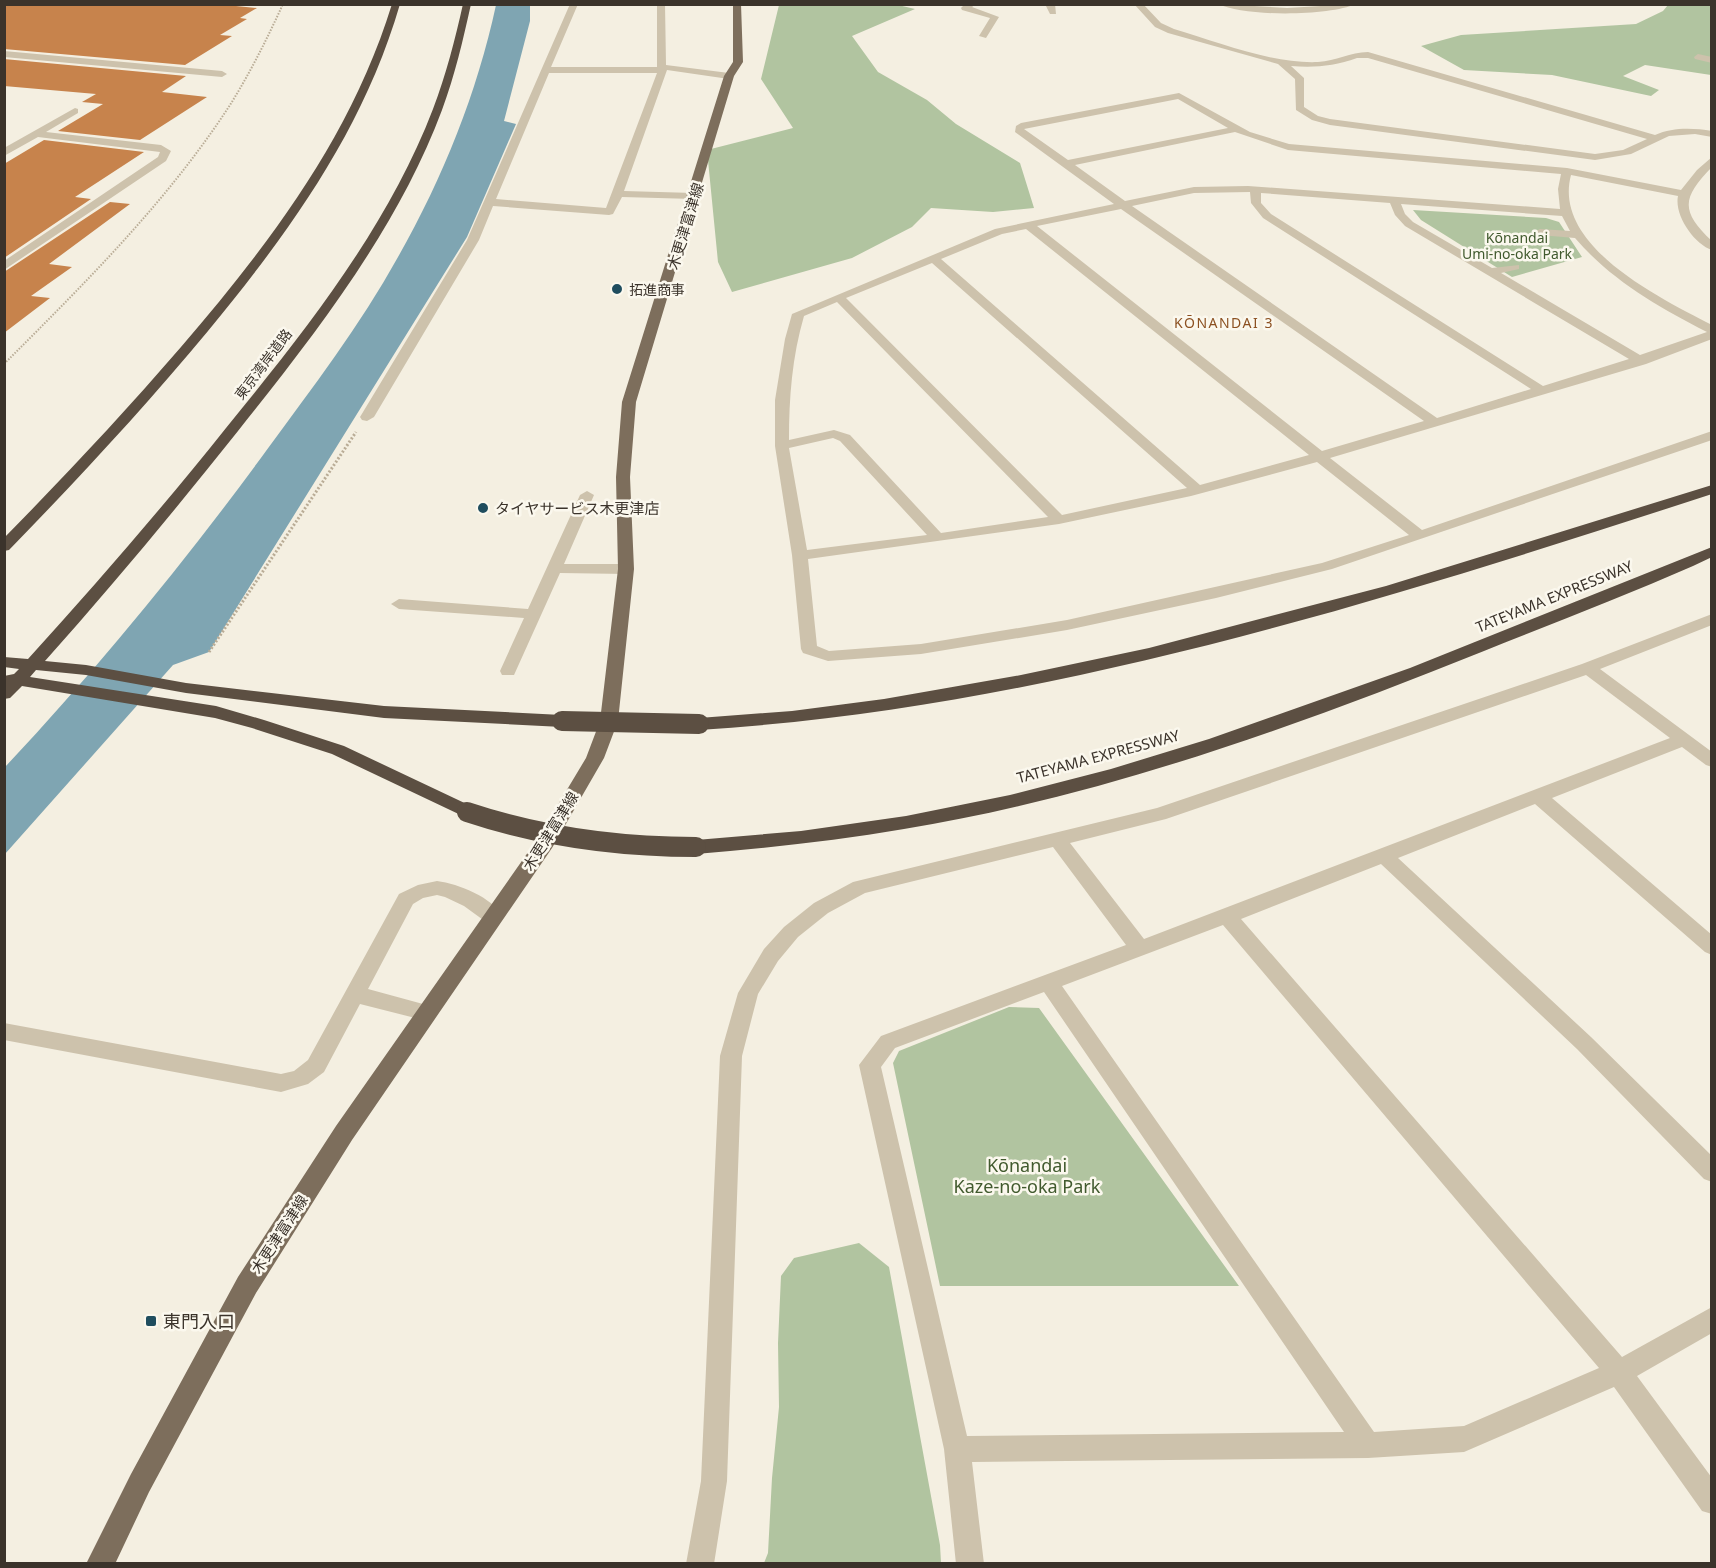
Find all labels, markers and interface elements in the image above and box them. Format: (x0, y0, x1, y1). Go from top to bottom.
street label: 木更津富津線 (662, 180, 708, 272)
park label: Kōnandai Umi-no-oka Park (1462, 228, 1573, 263)
place label: 拓進商事 (629, 280, 685, 299)
marker: 拓進商事 (610, 282, 624, 296)
district label: KŌNANDAI 3 (1174, 313, 1274, 332)
street label: 東京湾岸道路 (230, 325, 296, 403)
place label: タイヤサービス木更津店 (495, 498, 660, 518)
marker: タイヤサービス木更津店 (476, 501, 490, 515)
street label: TATEYAMA EXPRESSWAY (1473, 555, 1636, 637)
street label: TATEYAMA EXPRESSWAY (1014, 725, 1182, 787)
street label: 木更津富津線 (518, 788, 582, 874)
park label: Kōnandai Kaze-no-oka Park (954, 1153, 1101, 1198)
street label: 木更津富津線 (246, 1191, 312, 1277)
place label: 東門入口 (163, 1309, 235, 1333)
marker: 東門入口 (144, 1314, 158, 1328)

